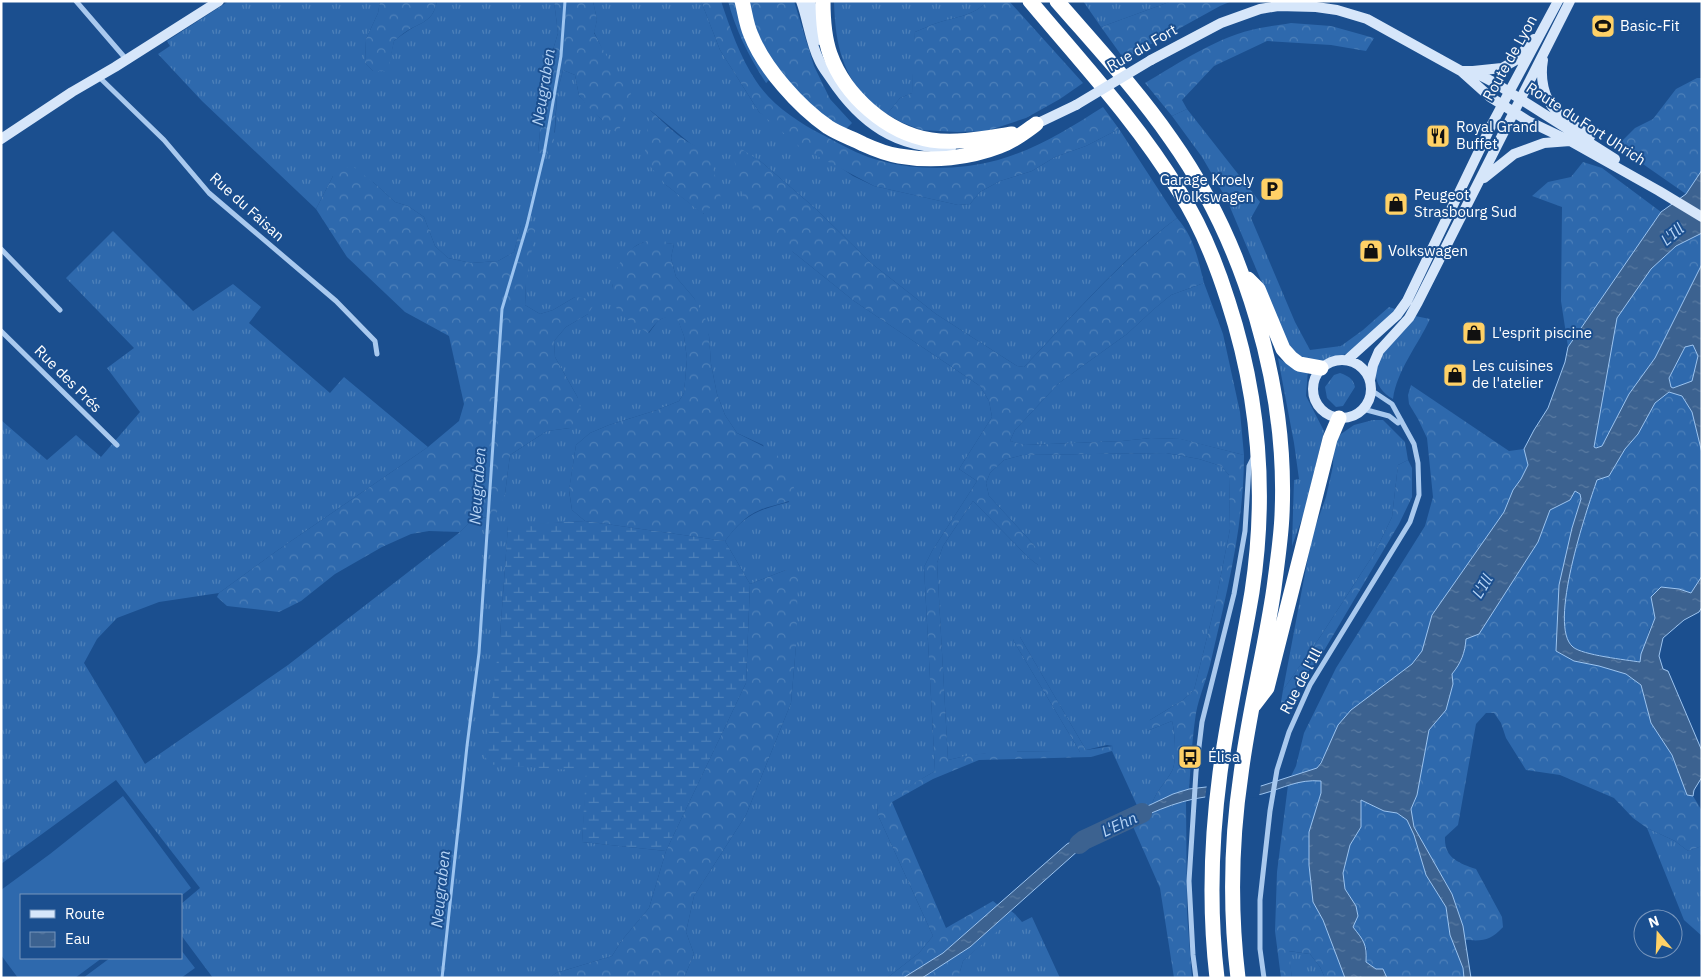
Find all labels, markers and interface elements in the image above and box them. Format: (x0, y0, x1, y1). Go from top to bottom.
street label: Route de Lyon (1478, 12, 1541, 104)
sports icon: Basic-Fit (1590, 13, 1616, 39)
place label: Basic-Fit (1620, 16, 1680, 35)
street label: Rue du Fort (1103, 20, 1180, 75)
water label: Neugraben (527, 47, 559, 127)
street label: Route du Fort Uhrich (1523, 78, 1650, 169)
place label: Royal Grand Buffet (1456, 117, 1538, 153)
restaurant icon: Royal Grand Buffet (1425, 123, 1451, 149)
street label: Rue du Faisan (206, 168, 289, 245)
place label: Garage Kroely Volkswagen (1160, 170, 1255, 206)
parking icon: Garage Kroely Volkswagen (1259, 176, 1285, 202)
place label: Peugeot Strasbourg Sud (1414, 185, 1517, 221)
shop icon: Peugeot Strasbourg Sud (1383, 191, 1409, 217)
water label: L'Ill (1656, 218, 1688, 250)
shop icon: Volkswagen (1358, 238, 1384, 264)
place label: Volkswagen (1388, 241, 1468, 260)
shop icon: L'esprit piscine (1461, 320, 1487, 346)
place label: L'esprit piscine (1492, 323, 1592, 342)
street label: Rue des Prés (31, 341, 106, 416)
place label: Les cuisines de l'atelier (1472, 356, 1553, 392)
shop icon: Les cuisines de l'atelier (1442, 362, 1468, 388)
water label: Neugraben (464, 447, 490, 525)
water label: L'Ill (1467, 570, 1497, 602)
street label: Rue de l'Ill (1275, 644, 1326, 717)
bus stop icon: Élisa (1177, 744, 1203, 770)
place label: Élisa (1208, 747, 1240, 766)
water label: L'Ehn (1098, 807, 1140, 841)
water label: Neugraben (426, 849, 454, 929)
legend (20, 894, 182, 959)
text: Route (65, 904, 105, 923)
north arrow (1633, 909, 1683, 959)
text: N (1646, 912, 1661, 932)
text: Eau (65, 929, 90, 948)

